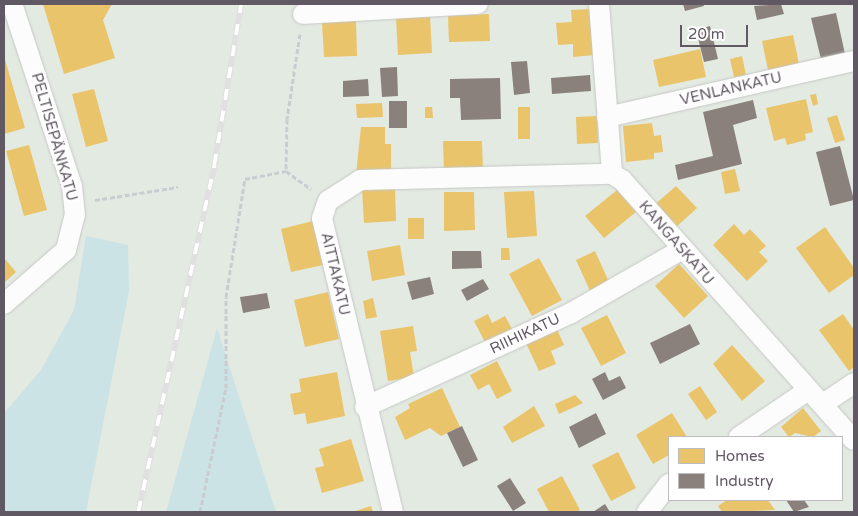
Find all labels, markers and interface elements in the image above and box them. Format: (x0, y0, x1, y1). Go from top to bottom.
scale bar (683, 15, 750, 47)
text: 20 m (688, 25, 725, 43)
street label: VENLANKATU (678, 69, 784, 109)
street label: PELTISEPÄNKATU (27, 71, 81, 203)
street label: KANGASKATU (635, 197, 717, 289)
street label: AITTAKATU (317, 231, 353, 317)
street label: RIIHIKATU (487, 310, 563, 358)
legend (668, 436, 843, 501)
text: Homes (715, 447, 765, 465)
text: Industry (715, 472, 774, 490)

